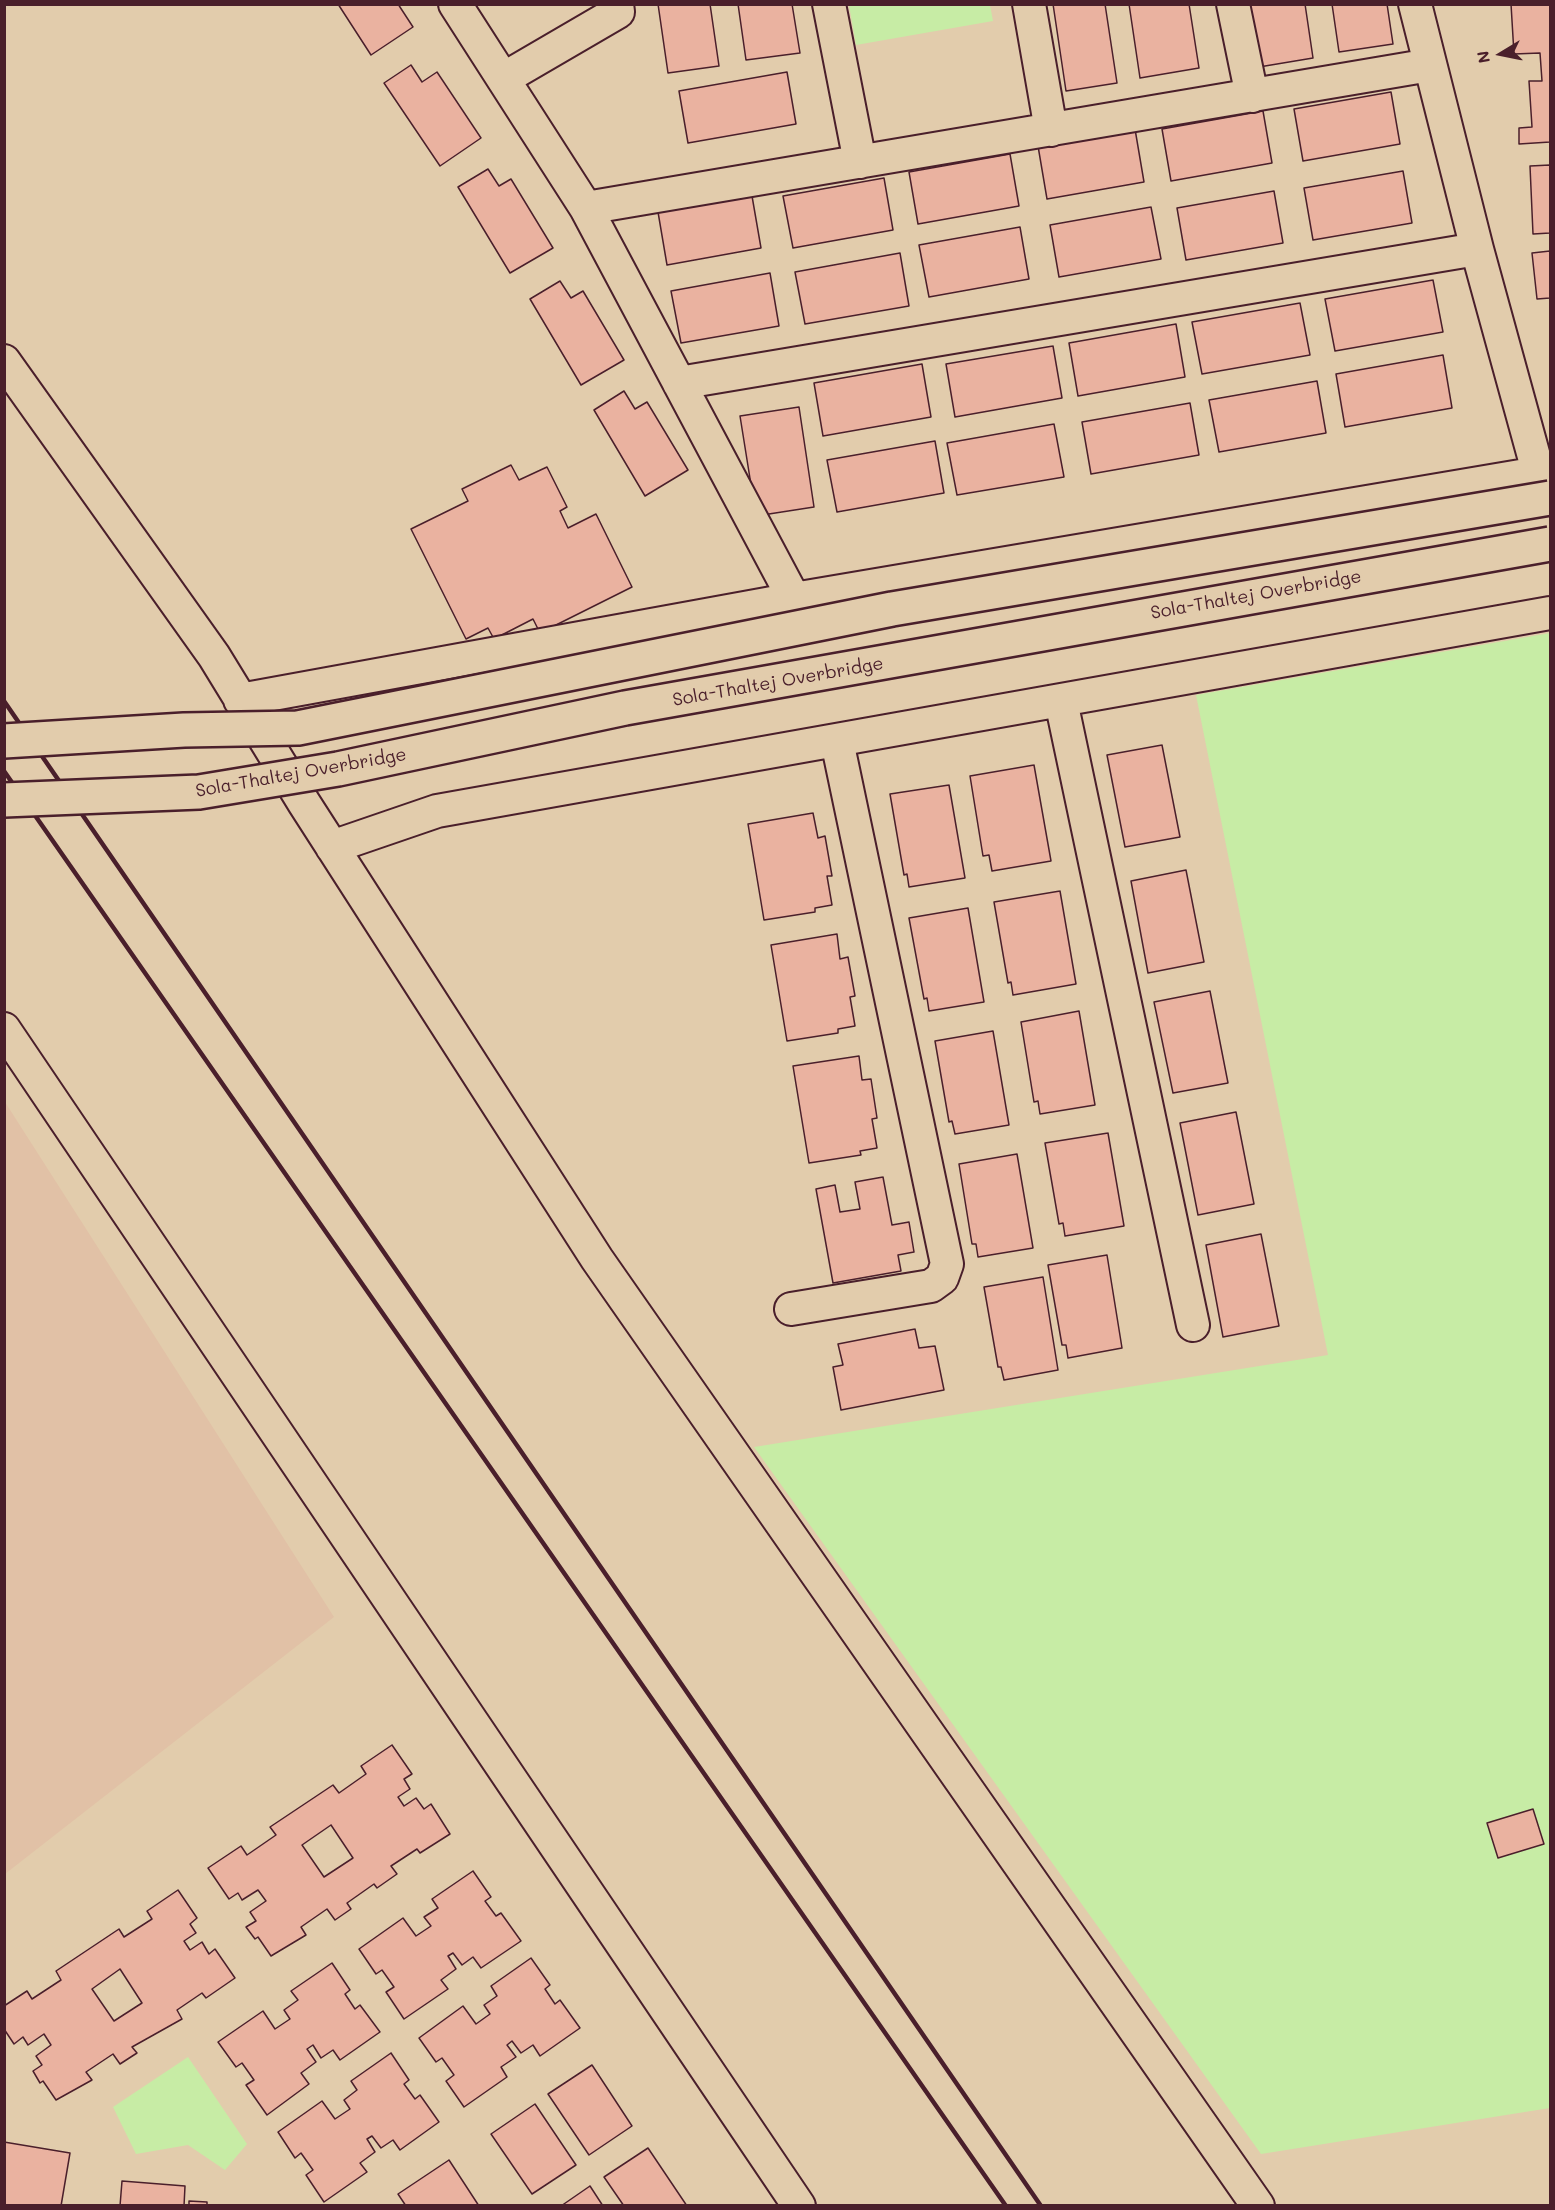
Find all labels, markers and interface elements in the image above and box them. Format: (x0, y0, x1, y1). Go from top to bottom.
north arrow (1471, 24, 1531, 84)
text: N (1471, 49, 1494, 65)
street label: Sola-Thaltej Overbridge (1149, 566, 1363, 624)
street label: Sola-Thaltej Overbridge (671, 653, 885, 711)
street label: Sola-Thaltej Overbridge (194, 744, 408, 802)

